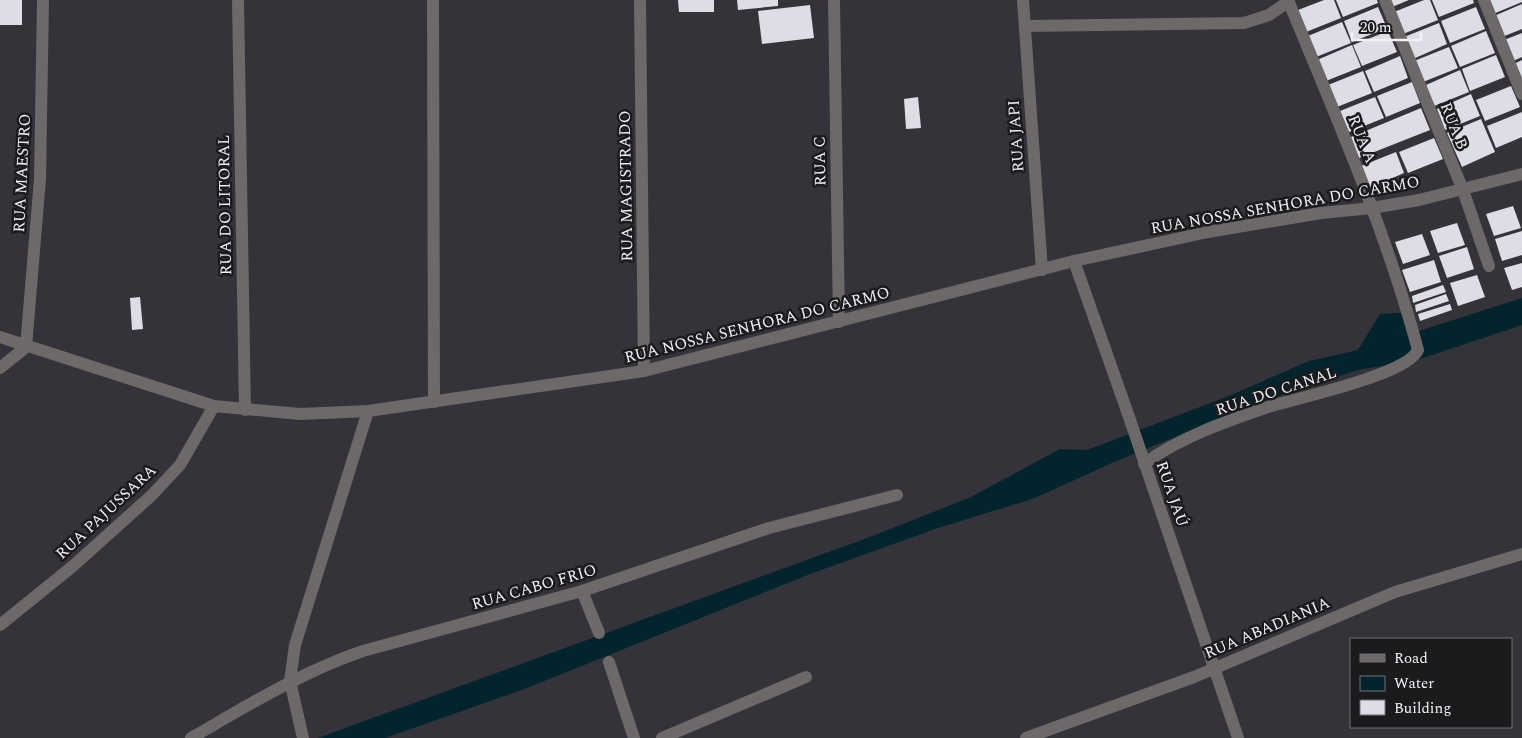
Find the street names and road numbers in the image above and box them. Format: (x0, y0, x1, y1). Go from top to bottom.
street label: RUA JAPI (1001, 99, 1031, 173)
street label: RUA B (1434, 99, 1474, 153)
street label: RUA MAGISTRADO (613, 110, 639, 262)
street label: RUA A (1341, 111, 1383, 167)
street label: RUA MAESTRO (7, 113, 37, 233)
street label: RUA DO LITORAL (212, 134, 238, 276)
street label: RUA C (808, 136, 832, 186)
street label: RUA NOSSA SENHORA DO CARMO (1149, 170, 1421, 240)
street label: RUA NOSSA SENHORA DO CARMO (622, 280, 892, 370)
street label: RUA DO CANAL (1212, 360, 1340, 422)
street label: RUA JAÚ (1150, 458, 1194, 530)
street label: RUA PAJUSSARA (50, 459, 162, 565)
street label: RUA CABO FRIO (469, 558, 599, 616)
street label: RUA ABADIANIA (1201, 591, 1333, 665)

